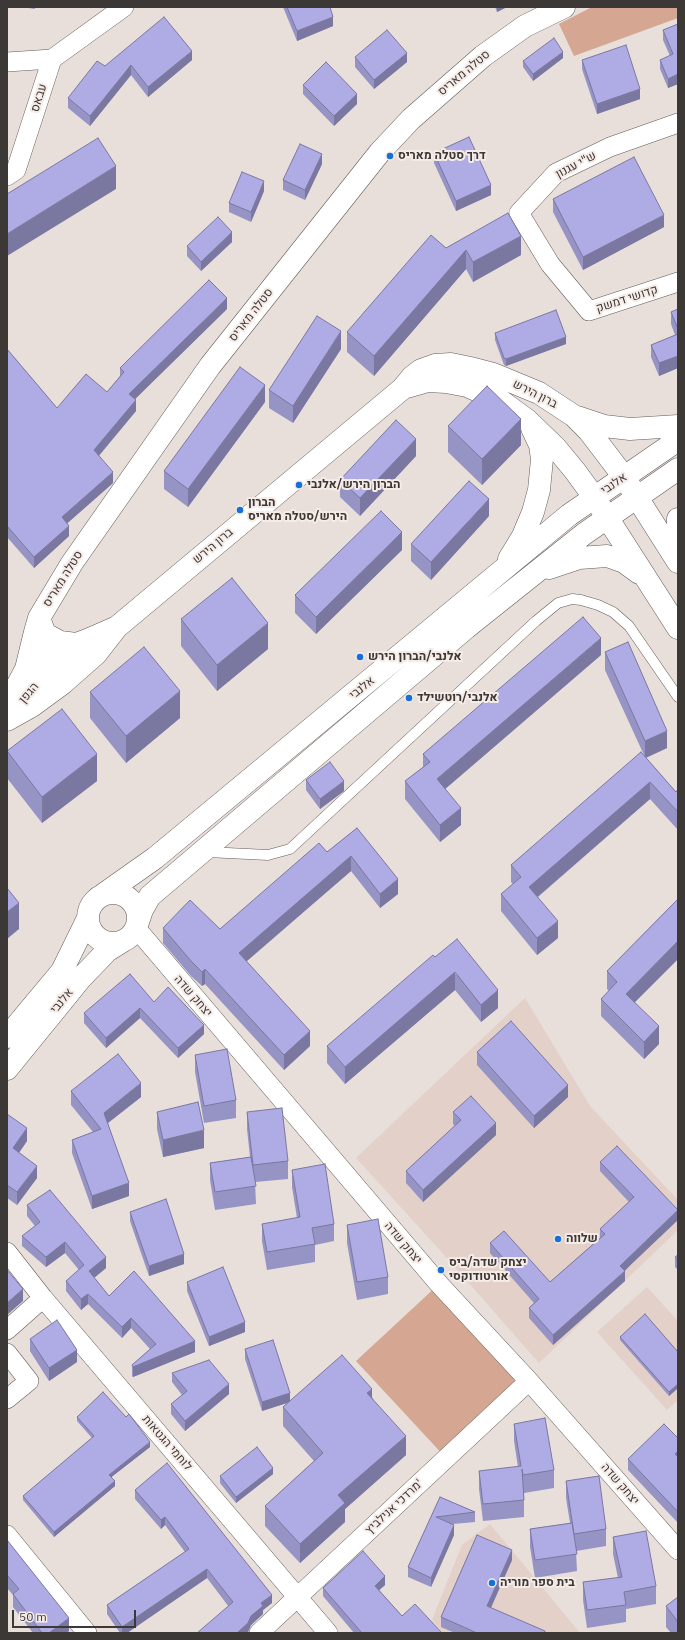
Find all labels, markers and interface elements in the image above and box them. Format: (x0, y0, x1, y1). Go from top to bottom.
street label: סטלה מאריס (435, 47, 493, 99)
street label: עבאס (28, 82, 50, 114)
street label: ש"י עגנון (553, 148, 599, 182)
place label: דרך סטלה מאריס (398, 149, 486, 163)
marker: דרך סטלה מאריס (385, 151, 395, 161)
street label: קדושי דמשק (594, 282, 660, 316)
street label: סטלה מאריס (226, 286, 276, 344)
street label: ברון הירש (510, 377, 560, 411)
street label: אלנבי (598, 470, 630, 498)
place label: הברון הירש/אלנבי (307, 478, 401, 492)
marker: הברון הירש/אלנבי (294, 480, 304, 490)
place label: הברון הירש/סטלה מאריס (248, 496, 347, 524)
marker: הברון הירש/סטלה מאריס (235, 505, 245, 515)
street label: ברון הירש (190, 525, 236, 567)
street label: סטלה מאריס (40, 548, 86, 610)
place label: אלנבי/הברון הירש (368, 650, 462, 664)
marker: אלנבי/הברון הירש (355, 652, 365, 662)
street label: אלנבי (347, 674, 377, 702)
street label: הגפן (16, 680, 42, 706)
place label: אלנבי/רוטשילד (417, 691, 497, 705)
marker: אלנבי/רוטשילד (404, 693, 414, 703)
street label: יצחק שדה (171, 972, 215, 1020)
street label: אלנבי (48, 986, 76, 1016)
street label: יצחק שדה (381, 1219, 425, 1267)
place label: שלווה (566, 1232, 598, 1246)
marker: שלווה (553, 1234, 563, 1244)
place label: יצחק שדה/ביס אורטודוקסי (449, 1256, 527, 1284)
marker: יצחק שדה/ביס אורטודוקסי (436, 1265, 446, 1275)
street label: לוחמי הגטאות (139, 1412, 195, 1474)
street label: יצחק שדה (598, 1460, 642, 1508)
street label: מרדכי אנילביץ' (362, 1477, 426, 1537)
place label: בית ספר מוריה (500, 1576, 575, 1590)
marker: בית ספר מוריה (487, 1578, 497, 1588)
scale bar (14, 1602, 138, 1628)
text: 50 m (19, 1609, 47, 1624)

